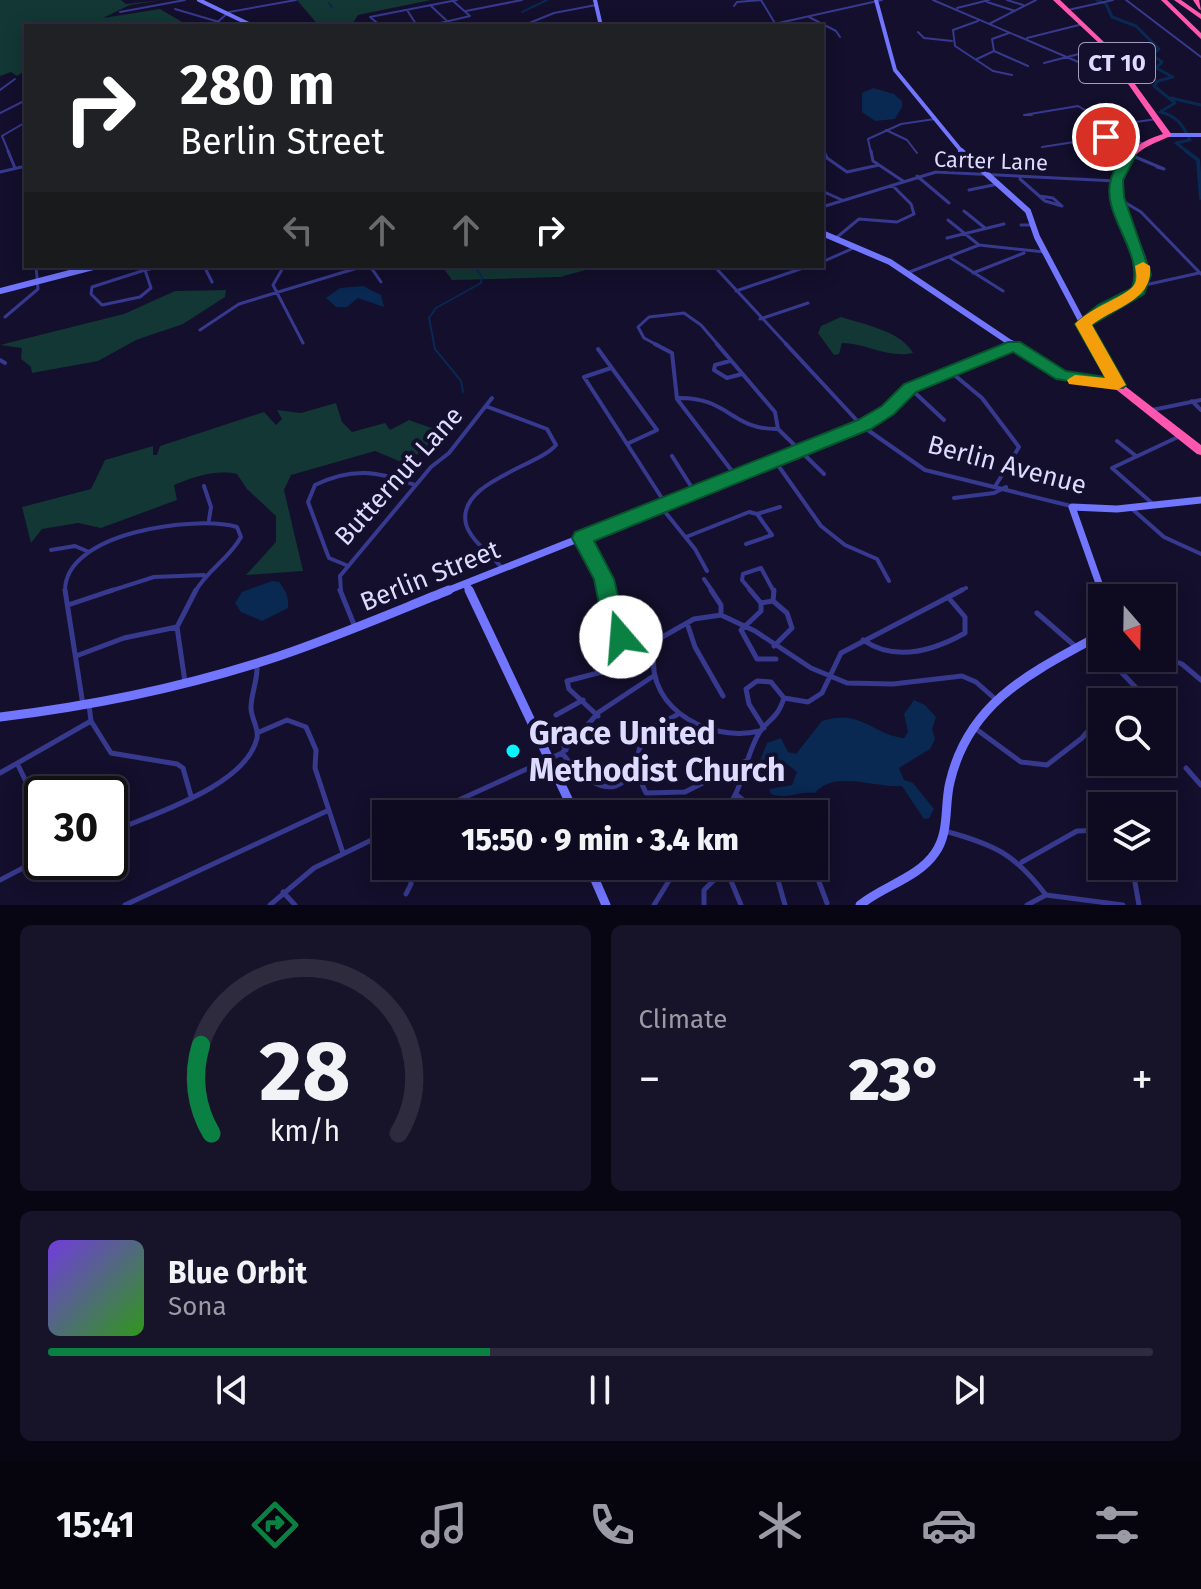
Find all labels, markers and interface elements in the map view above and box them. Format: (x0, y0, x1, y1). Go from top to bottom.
road number: CT 10 (1079, 43, 1155, 83)
text: 280 m (180, 52, 335, 119)
icon: right (48, 56, 152, 160)
pin (1072, 103, 1140, 171)
icon: arrive (1084, 115, 1128, 159)
text: Berlin Street (180, 120, 384, 164)
street label: Carter Lane (934, 146, 1048, 176)
icon: left (276, 208, 320, 252)
icon: ahead (360, 208, 404, 252)
icon: ahead (444, 208, 488, 252)
icon: right (528, 208, 572, 252)
street label: Butternut Lane (328, 400, 470, 552)
street label: Berlin Avenue (924, 429, 1090, 501)
street label: Berlin Street (356, 534, 505, 618)
north arrow (1088, 584, 1176, 672)
map controls (1088, 584, 1176, 880)
position arrow (579, 595, 663, 679)
button: search (1088, 688, 1176, 776)
place label: Grace United Methodist Church (529, 714, 785, 789)
marker: Grace United Methodist Church (504, 742, 522, 760)
speed limit sign: 30 (24, 776, 128, 880)
button: layers (1088, 792, 1176, 880)
text: 15:50 · 9 min · 3.4 km (461, 822, 739, 858)
text: Climate (639, 1004, 727, 1035)
text: 28 (260, 1022, 351, 1122)
text: 23° (849, 1044, 943, 1116)
text: − (639, 1053, 661, 1106)
text: + (1131, 1053, 1153, 1106)
text: km/h (270, 1114, 341, 1149)
text: Blue Orbit (168, 1255, 307, 1291)
text: Sona (168, 1291, 227, 1322)
icon: previous (210, 1368, 254, 1412)
icon: pause (578, 1368, 622, 1412)
icon: next (947, 1368, 991, 1412)
icon: directions (247, 1497, 303, 1553)
icon: music (416, 1497, 472, 1553)
icon: phone (584, 1497, 640, 1553)
icon: climate (752, 1497, 808, 1553)
icon: car (921, 1497, 977, 1553)
icon: filters (1089, 1497, 1145, 1553)
text: 15:41 (56, 1503, 135, 1547)

